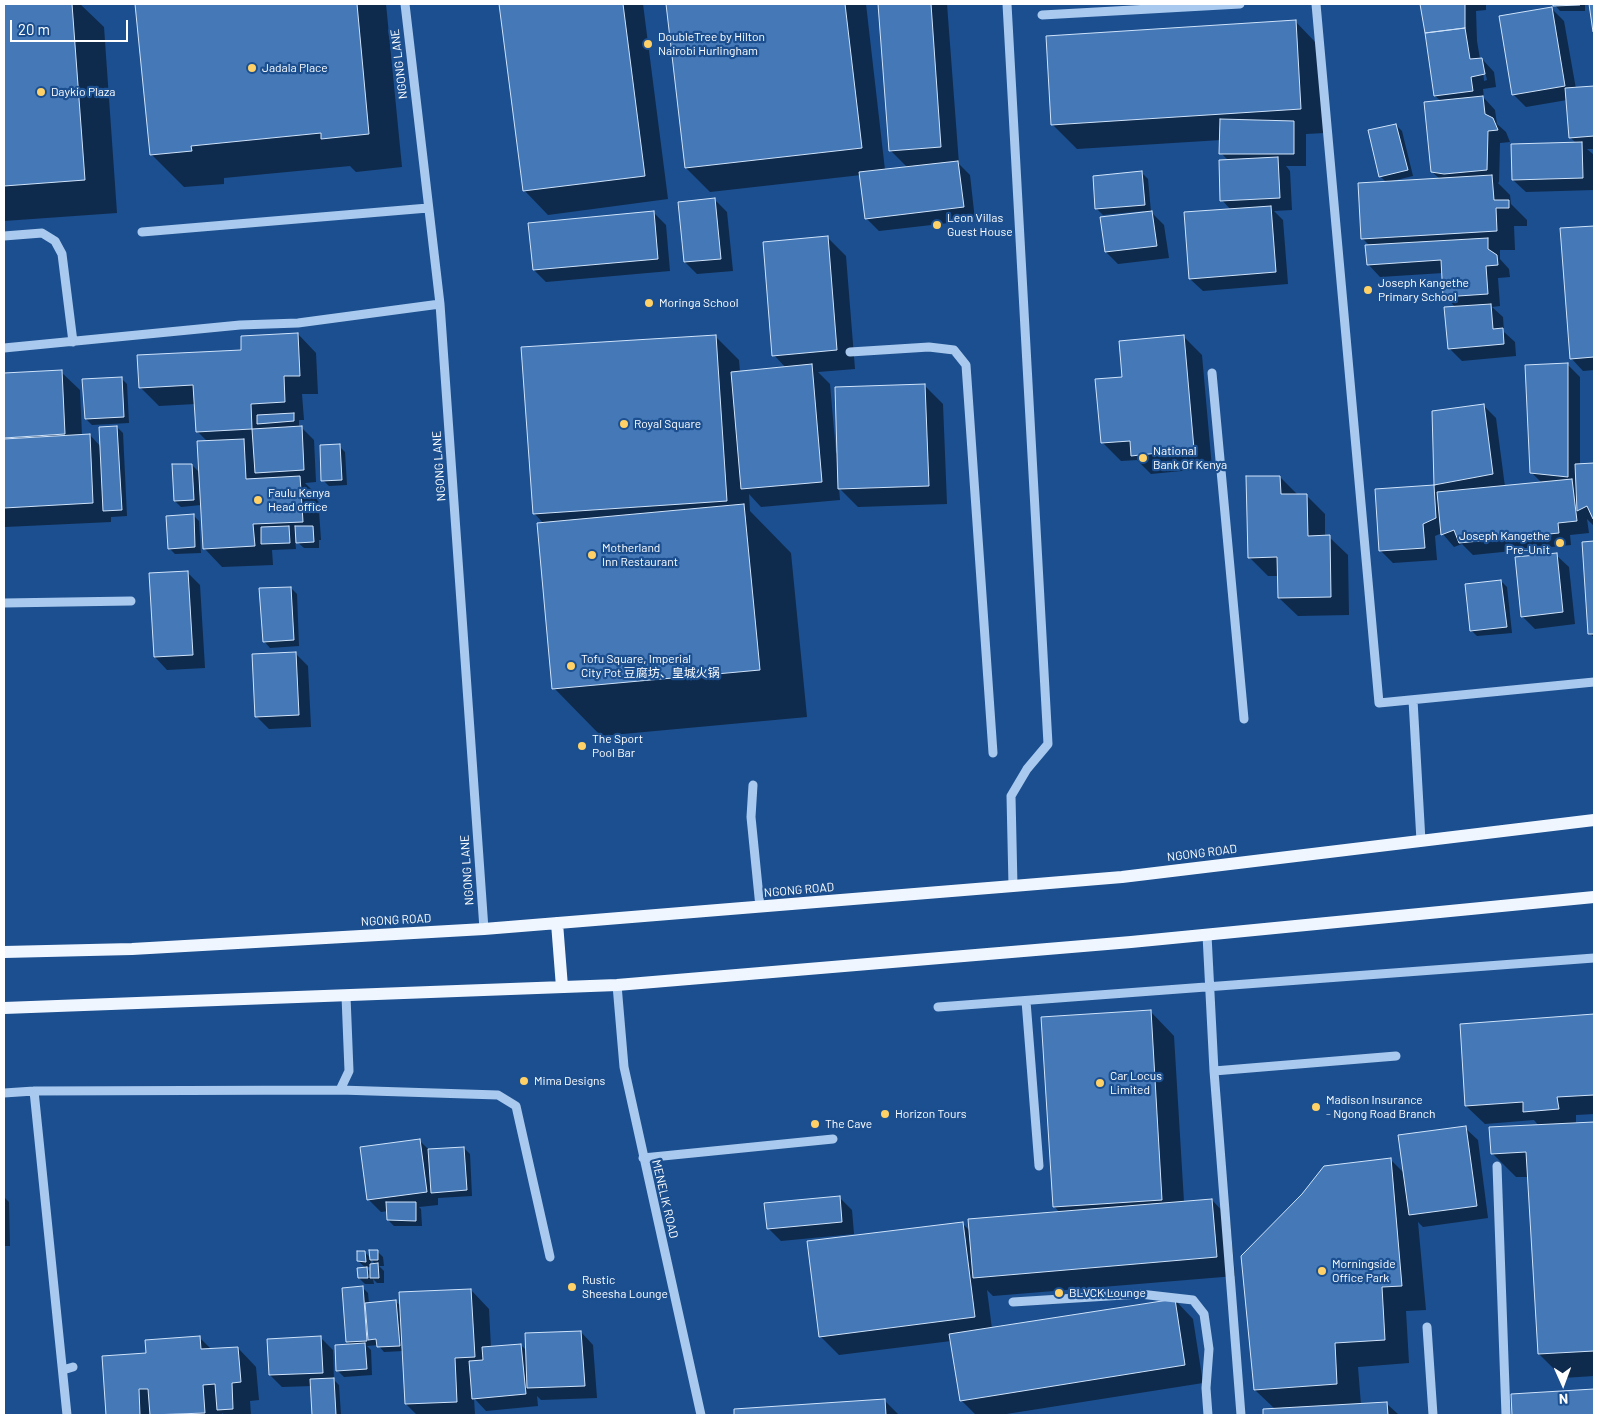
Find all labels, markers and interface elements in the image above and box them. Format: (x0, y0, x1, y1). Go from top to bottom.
scale bar (12, 10, 130, 42)
text: 20 m (18, 20, 50, 38)
street label: NGONG LANE (388, 28, 410, 100)
place label: DoubleTree by Hilton Nairobi Hurlingham (658, 30, 765, 58)
marker: DoubleTree by Hilton Nairobi Hurlingham (642, 38, 654, 50)
place label: Jadala Place (262, 61, 328, 75)
marker: Jadala Place (246, 62, 258, 74)
place label: Daykio Plaza (51, 85, 115, 99)
marker: Daykio Plaza (35, 86, 47, 98)
place label: Leon Villas Guest House (947, 211, 1013, 239)
marker: Leon Villas Guest House (931, 219, 943, 231)
place label: Joseph Kangethe Primary School (1378, 276, 1469, 304)
marker: Joseph Kangethe Primary School (1362, 284, 1374, 296)
place label: Moringa School (659, 296, 738, 310)
marker: Moringa School (643, 297, 655, 309)
place label: Royal Square (634, 417, 701, 431)
marker: Royal Square (618, 418, 630, 430)
street label: NGONG LANE (429, 430, 449, 502)
place label: National Bank Of Kenya (1153, 444, 1227, 472)
marker: National Bank Of Kenya (1137, 452, 1149, 464)
place label: Faulu Kenya Head office (268, 486, 330, 514)
marker: Faulu Kenya Head office (252, 494, 264, 506)
place label: Joseph Kangethe Pre-Unit (1459, 529, 1550, 557)
marker: Joseph Kangethe Pre-Unit (1554, 537, 1566, 549)
place label: Motherland Inn Restaurant (602, 541, 678, 569)
marker: Motherland Inn Restaurant (586, 549, 598, 561)
place label: Tofu Square, Imperial City Pot 豆腐坊、皇城火锅 (581, 652, 720, 680)
marker: Tofu Square, Imperial City Pot 豆腐坊、皇城火锅 (565, 660, 577, 672)
place label: The Sport Pool Bar (592, 732, 643, 760)
marker: The Sport Pool Bar (576, 740, 588, 752)
street label: NGONG LANE (457, 834, 477, 906)
street label: NGONG ROAD (1166, 842, 1238, 864)
street label: NGONG ROAD (763, 880, 835, 900)
street label: NGONG ROAD (361, 911, 431, 929)
place label: Car Locus Limited (1110, 1069, 1162, 1097)
place label: Mima Designs (534, 1074, 605, 1088)
marker: Mima Designs (518, 1075, 530, 1087)
marker: Car Locus Limited (1094, 1077, 1106, 1089)
place label: Madison Insurance - Ngong Road Branch (1326, 1093, 1436, 1121)
marker: Madison Insurance - Ngong Road Branch (1310, 1101, 1322, 1113)
place label: Horizon Tours (895, 1107, 967, 1121)
marker: Horizon Tours (879, 1108, 891, 1120)
place label: The Cave (825, 1117, 872, 1131)
marker: The Cave (809, 1118, 821, 1130)
street label: MENELIK ROAD (649, 1158, 681, 1240)
place label: Morningside Office Park (1332, 1257, 1396, 1285)
marker: Morningside Office Park (1316, 1265, 1328, 1277)
place label: Rustic Sheesha Lounge (582, 1273, 668, 1301)
marker: Rustic Sheesha Lounge (566, 1281, 578, 1293)
place label: BLVCK Lounge (1069, 1286, 1146, 1300)
marker: BLVCK Lounge (1053, 1287, 1065, 1299)
north arrow (1538, 1359, 1588, 1409)
text: N (1559, 1391, 1568, 1408)

